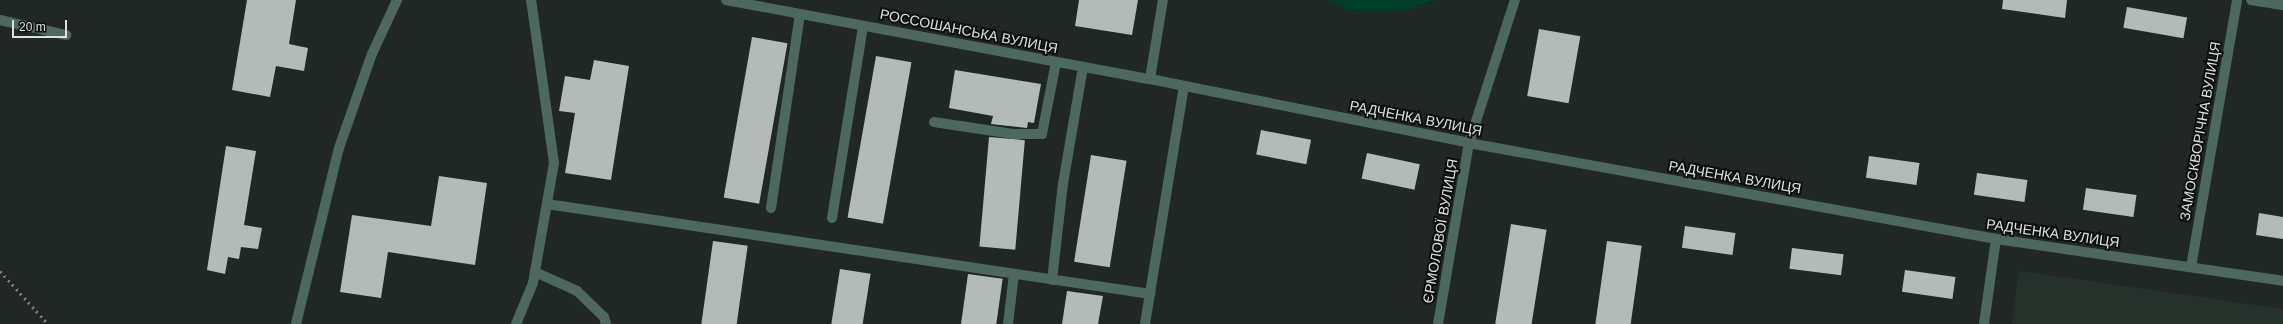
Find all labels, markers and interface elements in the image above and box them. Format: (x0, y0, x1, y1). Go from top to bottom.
street label: РОССОШАНСЬКА ВУЛИЦЯ (879, 6, 1059, 56)
scale bar (14, 12, 69, 38)
text: 20 m (19, 20, 46, 34)
street label: ЗАМОСКВОРІЧНА ВУЛИЦЯ (2176, 40, 2224, 222)
street label: РАДЧЕНКА ВУЛИЦЯ (1348, 97, 1484, 139)
street label: РАДЧЕНКА ВУЛИЦЯ (1667, 157, 1803, 197)
street label: ЄРМОЛОВОЇ ВУЛИЦЯ (1419, 158, 1461, 304)
street label: РАДЧЕНКА ВУЛИЦЯ (1985, 215, 2121, 251)

